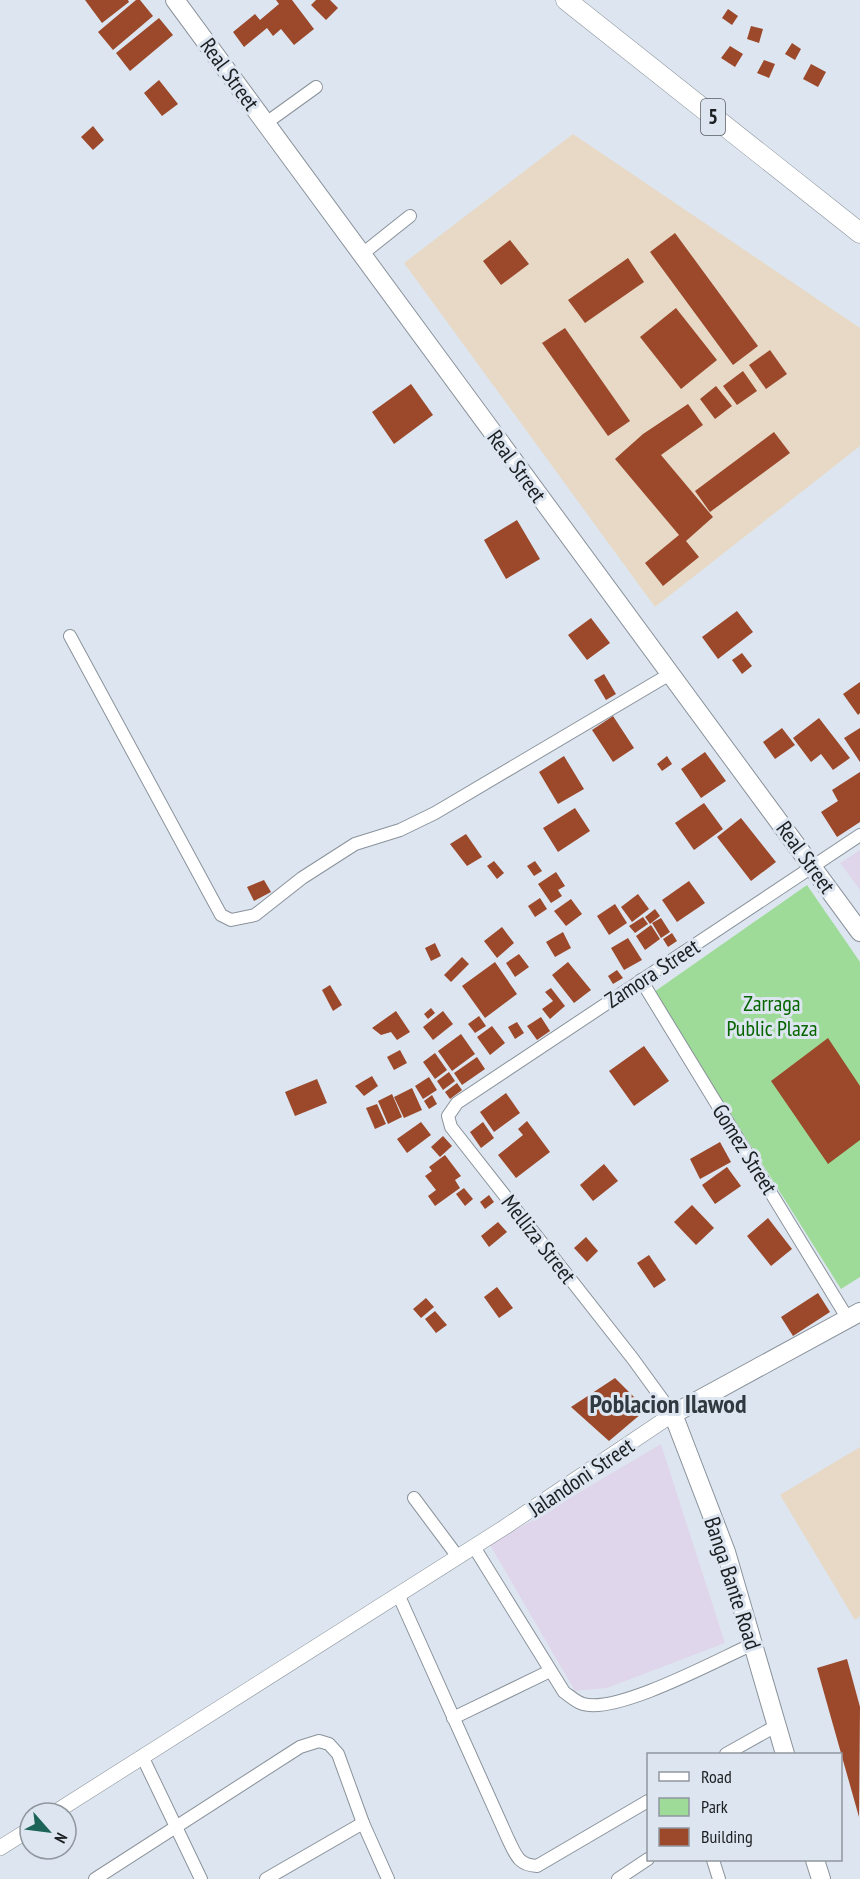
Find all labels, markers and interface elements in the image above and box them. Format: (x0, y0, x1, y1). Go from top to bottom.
street label: Real Street (194, 32, 266, 116)
road number: 5 (701, 99, 725, 135)
street label: Real Street (481, 424, 553, 508)
street label: Real Street (770, 815, 842, 899)
street label: Zamora Street (600, 932, 704, 1014)
park label: Zarraga Public Plaza (727, 989, 817, 1042)
street label: Gomez Street (706, 1099, 784, 1199)
street label: Melliza Street (496, 1189, 582, 1289)
district label: Poblacion Ilawod (590, 1387, 747, 1420)
street label: Jalandoni Street (522, 1431, 639, 1523)
street label: Banga Bante Road (698, 1513, 768, 1653)
legend (647, 1753, 842, 1861)
text: Road (701, 1765, 732, 1788)
text: Park (701, 1795, 728, 1818)
north arrow (18, 1801, 78, 1861)
text: Building (701, 1825, 753, 1848)
text: N (50, 1830, 72, 1847)

